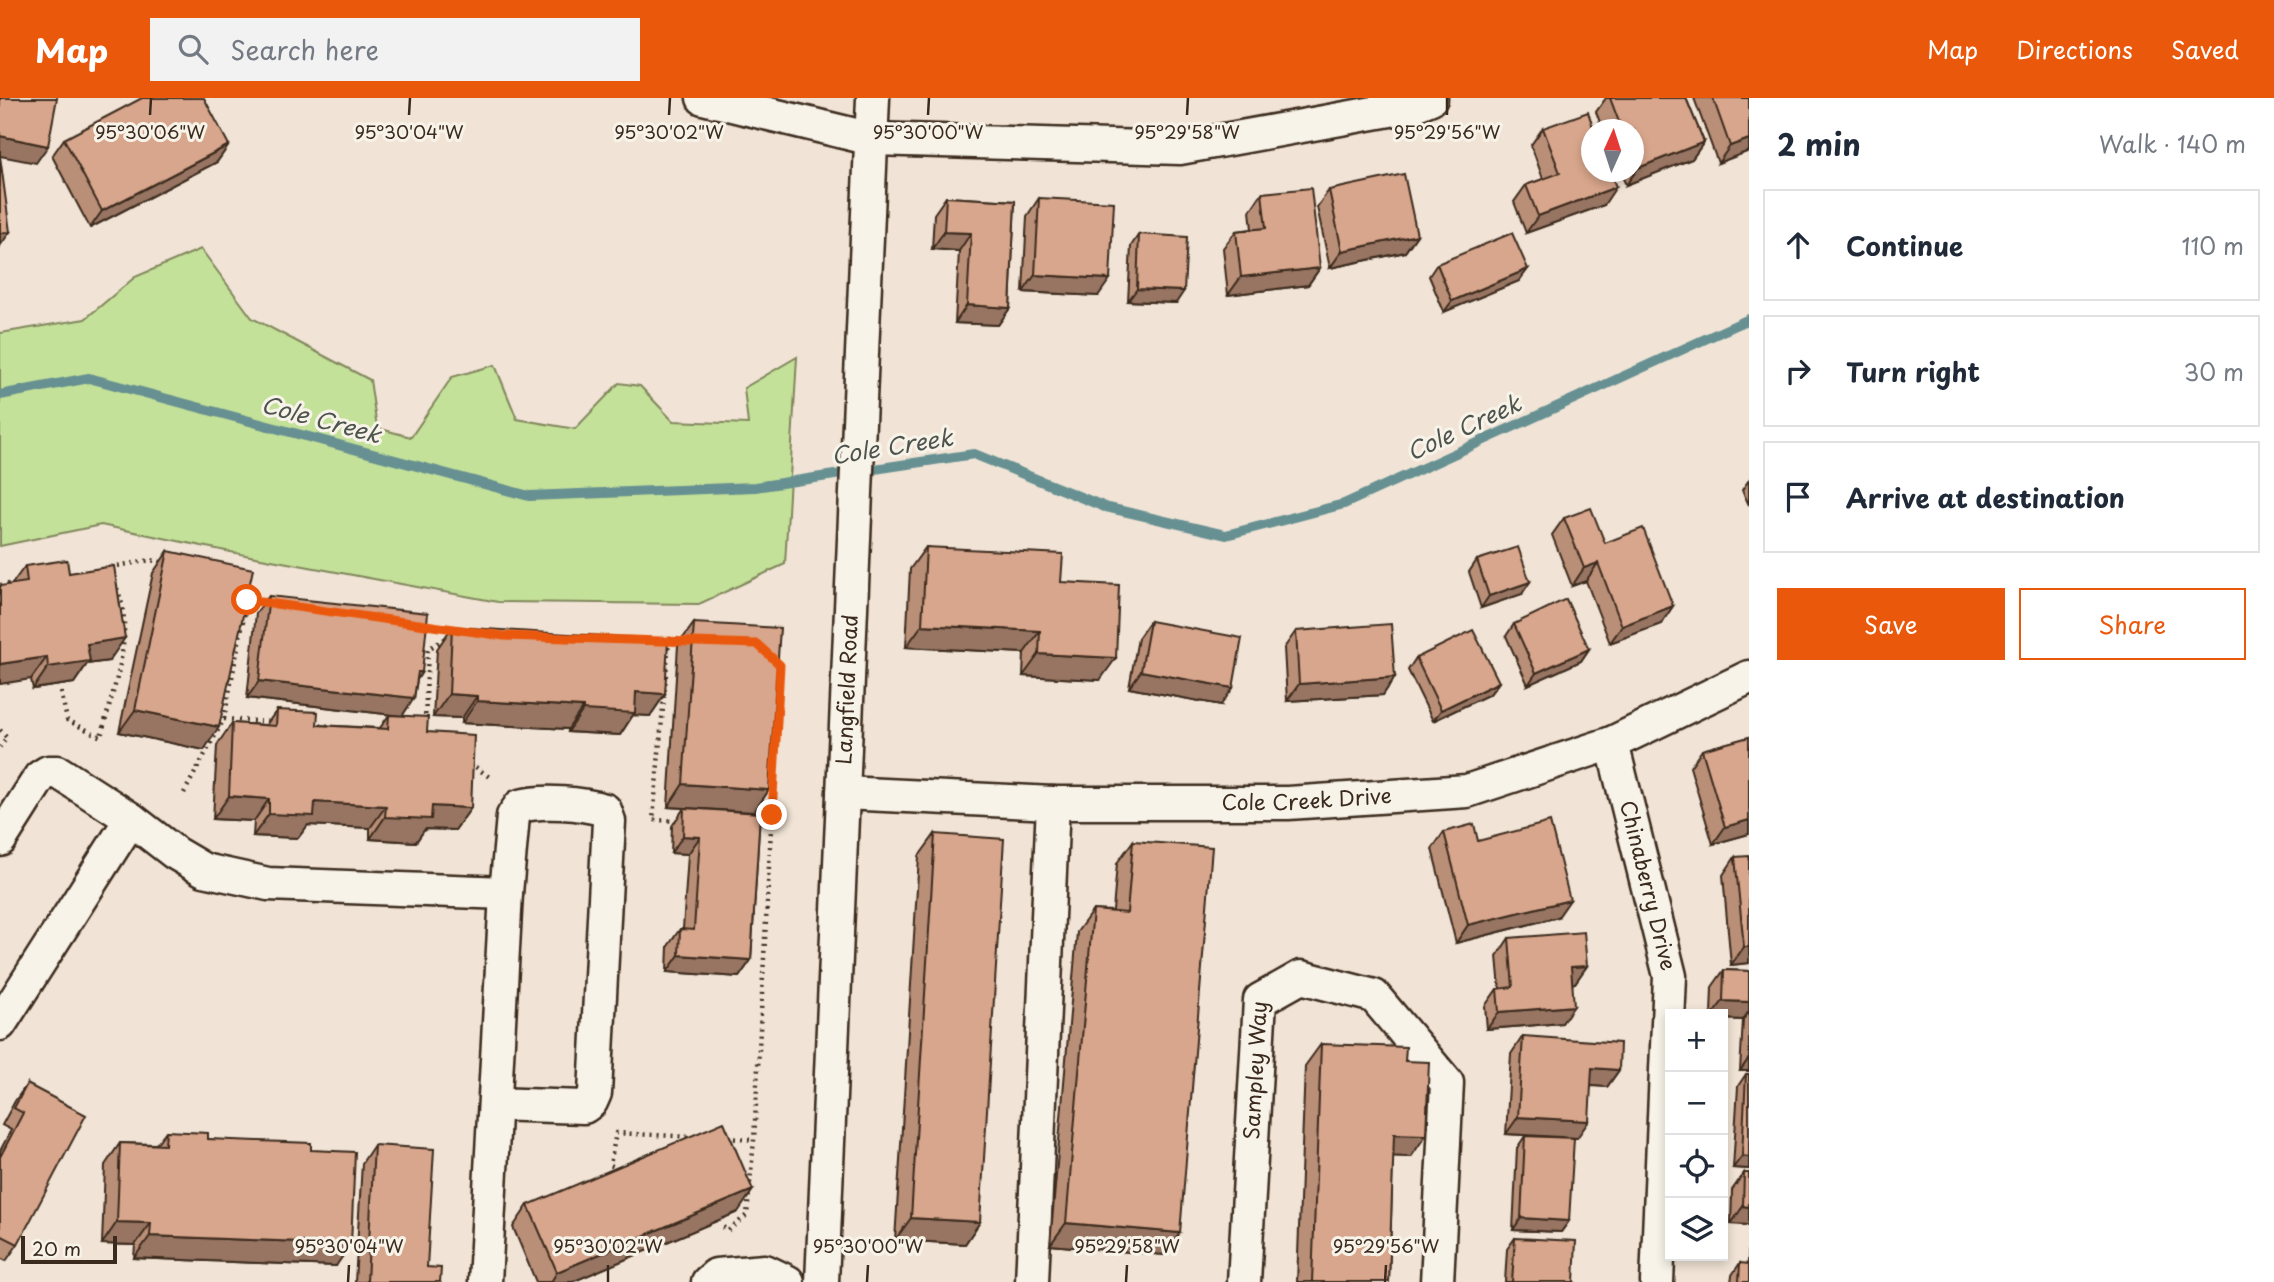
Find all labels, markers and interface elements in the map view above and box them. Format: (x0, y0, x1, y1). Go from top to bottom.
search box (150, 18, 640, 81)
text: Map (35, 24, 108, 74)
icon: search (174, 30, 212, 68)
text: Search here (230, 30, 379, 69)
text: Map (1927, 31, 1978, 67)
text: Directions (2016, 31, 2133, 67)
text: Saved (2171, 31, 2239, 67)
text: 95°30'06"W (95, 118, 205, 145)
text: 95°30'04"W (354, 118, 464, 145)
text: 95°30'02"W (614, 118, 724, 145)
text: 95°30'00"W (873, 118, 984, 145)
text: 95°29'58"W (1134, 118, 1240, 145)
text: 95°29'56"W (1394, 118, 1501, 145)
north arrow (1581, 119, 1644, 182)
text: 2 min (1777, 121, 1861, 166)
text: Walk · 140 m (2099, 126, 2246, 161)
icon: ahead (1779, 226, 1817, 264)
text: Continue (1846, 226, 1963, 265)
text: 110 m (2182, 228, 2244, 263)
icon: right (1779, 352, 1817, 390)
text: Turn right (1846, 352, 1980, 391)
text: 30 m (2183, 354, 2244, 389)
water label: Cole Creek (1400, 384, 1527, 468)
water label: Cole Creek (258, 386, 386, 452)
water label: Cole Creek (828, 418, 956, 472)
icon: arrive (1779, 478, 1817, 516)
text: Arrive at destination (1846, 478, 2125, 517)
route start (231, 584, 262, 615)
button: Save (1777, 588, 2005, 660)
button: Share (2019, 588, 2246, 660)
street label: Langfield Road (826, 614, 865, 765)
street label: Cole Creek Drive (1222, 778, 1393, 817)
street label: Chinaberry Drive (1613, 797, 1686, 974)
route end (756, 799, 787, 830)
street label: Sampley Way (1234, 1000, 1274, 1140)
map controls (1665, 1009, 1728, 1261)
button: + (1665, 1009, 1728, 1072)
button: − (1665, 1072, 1728, 1135)
button: locate (1665, 1135, 1728, 1198)
button: layers (1665, 1198, 1728, 1261)
text: 95°30'04"W (294, 1232, 404, 1259)
text: 95°30'02"W (553, 1232, 663, 1259)
text: 95°30'00"W (813, 1232, 924, 1259)
text: 95°29'58"W (1074, 1232, 1180, 1259)
text: 95°29'56"W (1333, 1232, 1440, 1259)
scale bar (21, 1233, 117, 1265)
text: 20 m (32, 1234, 81, 1262)

